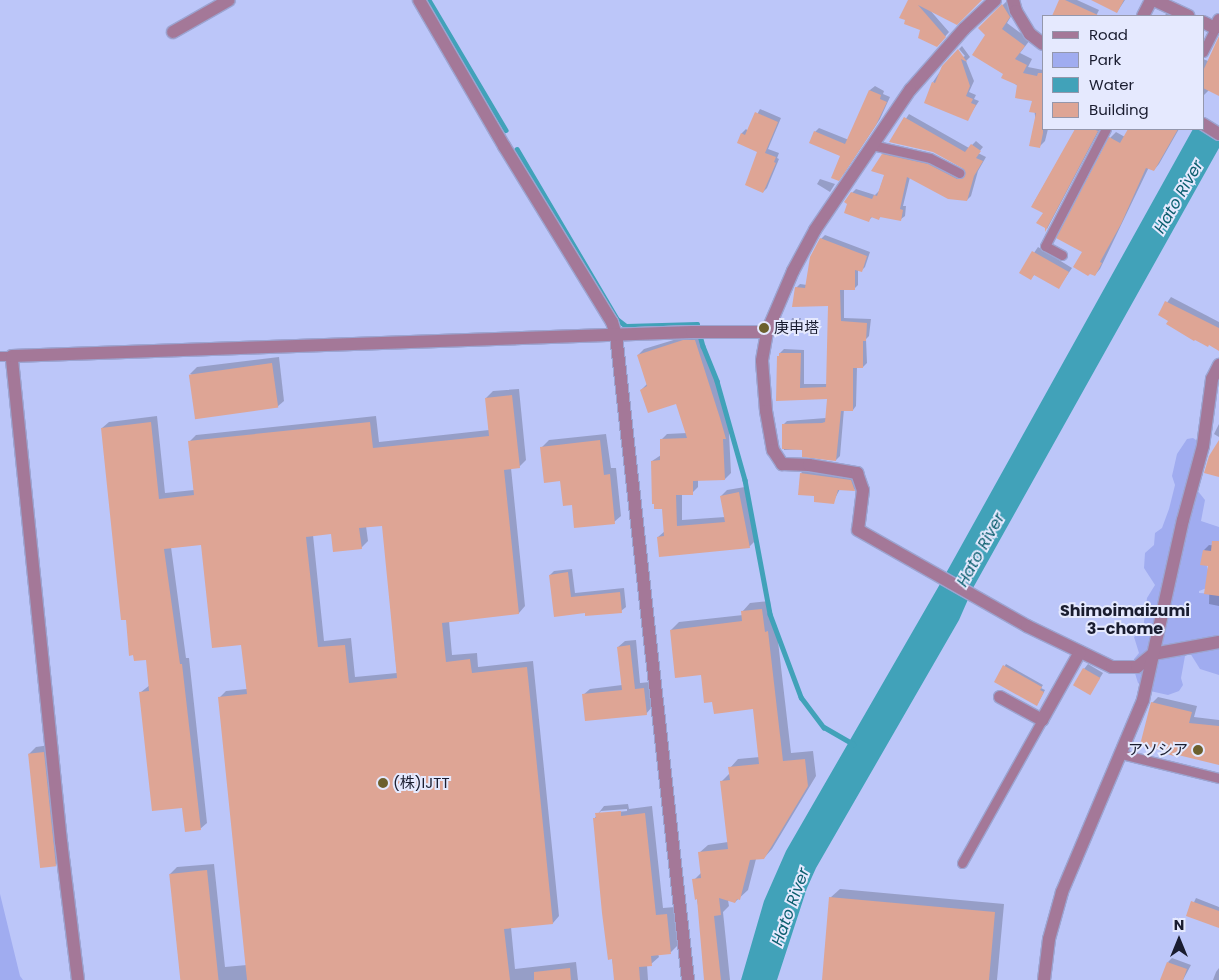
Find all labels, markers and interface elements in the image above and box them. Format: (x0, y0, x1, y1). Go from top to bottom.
legend (1042, 15, 1204, 130)
text: Road (1089, 24, 1128, 45)
text: Park (1089, 49, 1121, 70)
text: Water (1089, 74, 1134, 95)
text: Building (1089, 99, 1149, 120)
water label: Hato River (1150, 157, 1208, 237)
place label: 庚申塔 (774, 319, 819, 337)
marker: 庚申塔 (758, 322, 770, 334)
water label: Hato River (953, 510, 1009, 590)
district label: Shimoimaizumi 3-chome (1060, 601, 1190, 639)
place label: アソシア (1128, 741, 1188, 759)
marker: アソシア (1192, 744, 1204, 756)
place label: (株)IJTT (393, 774, 449, 792)
marker: (株)IJTT (377, 777, 389, 789)
water label: Hato River (768, 866, 814, 948)
north arrow (1154, 915, 1204, 965)
text: N (1174, 915, 1184, 935)

